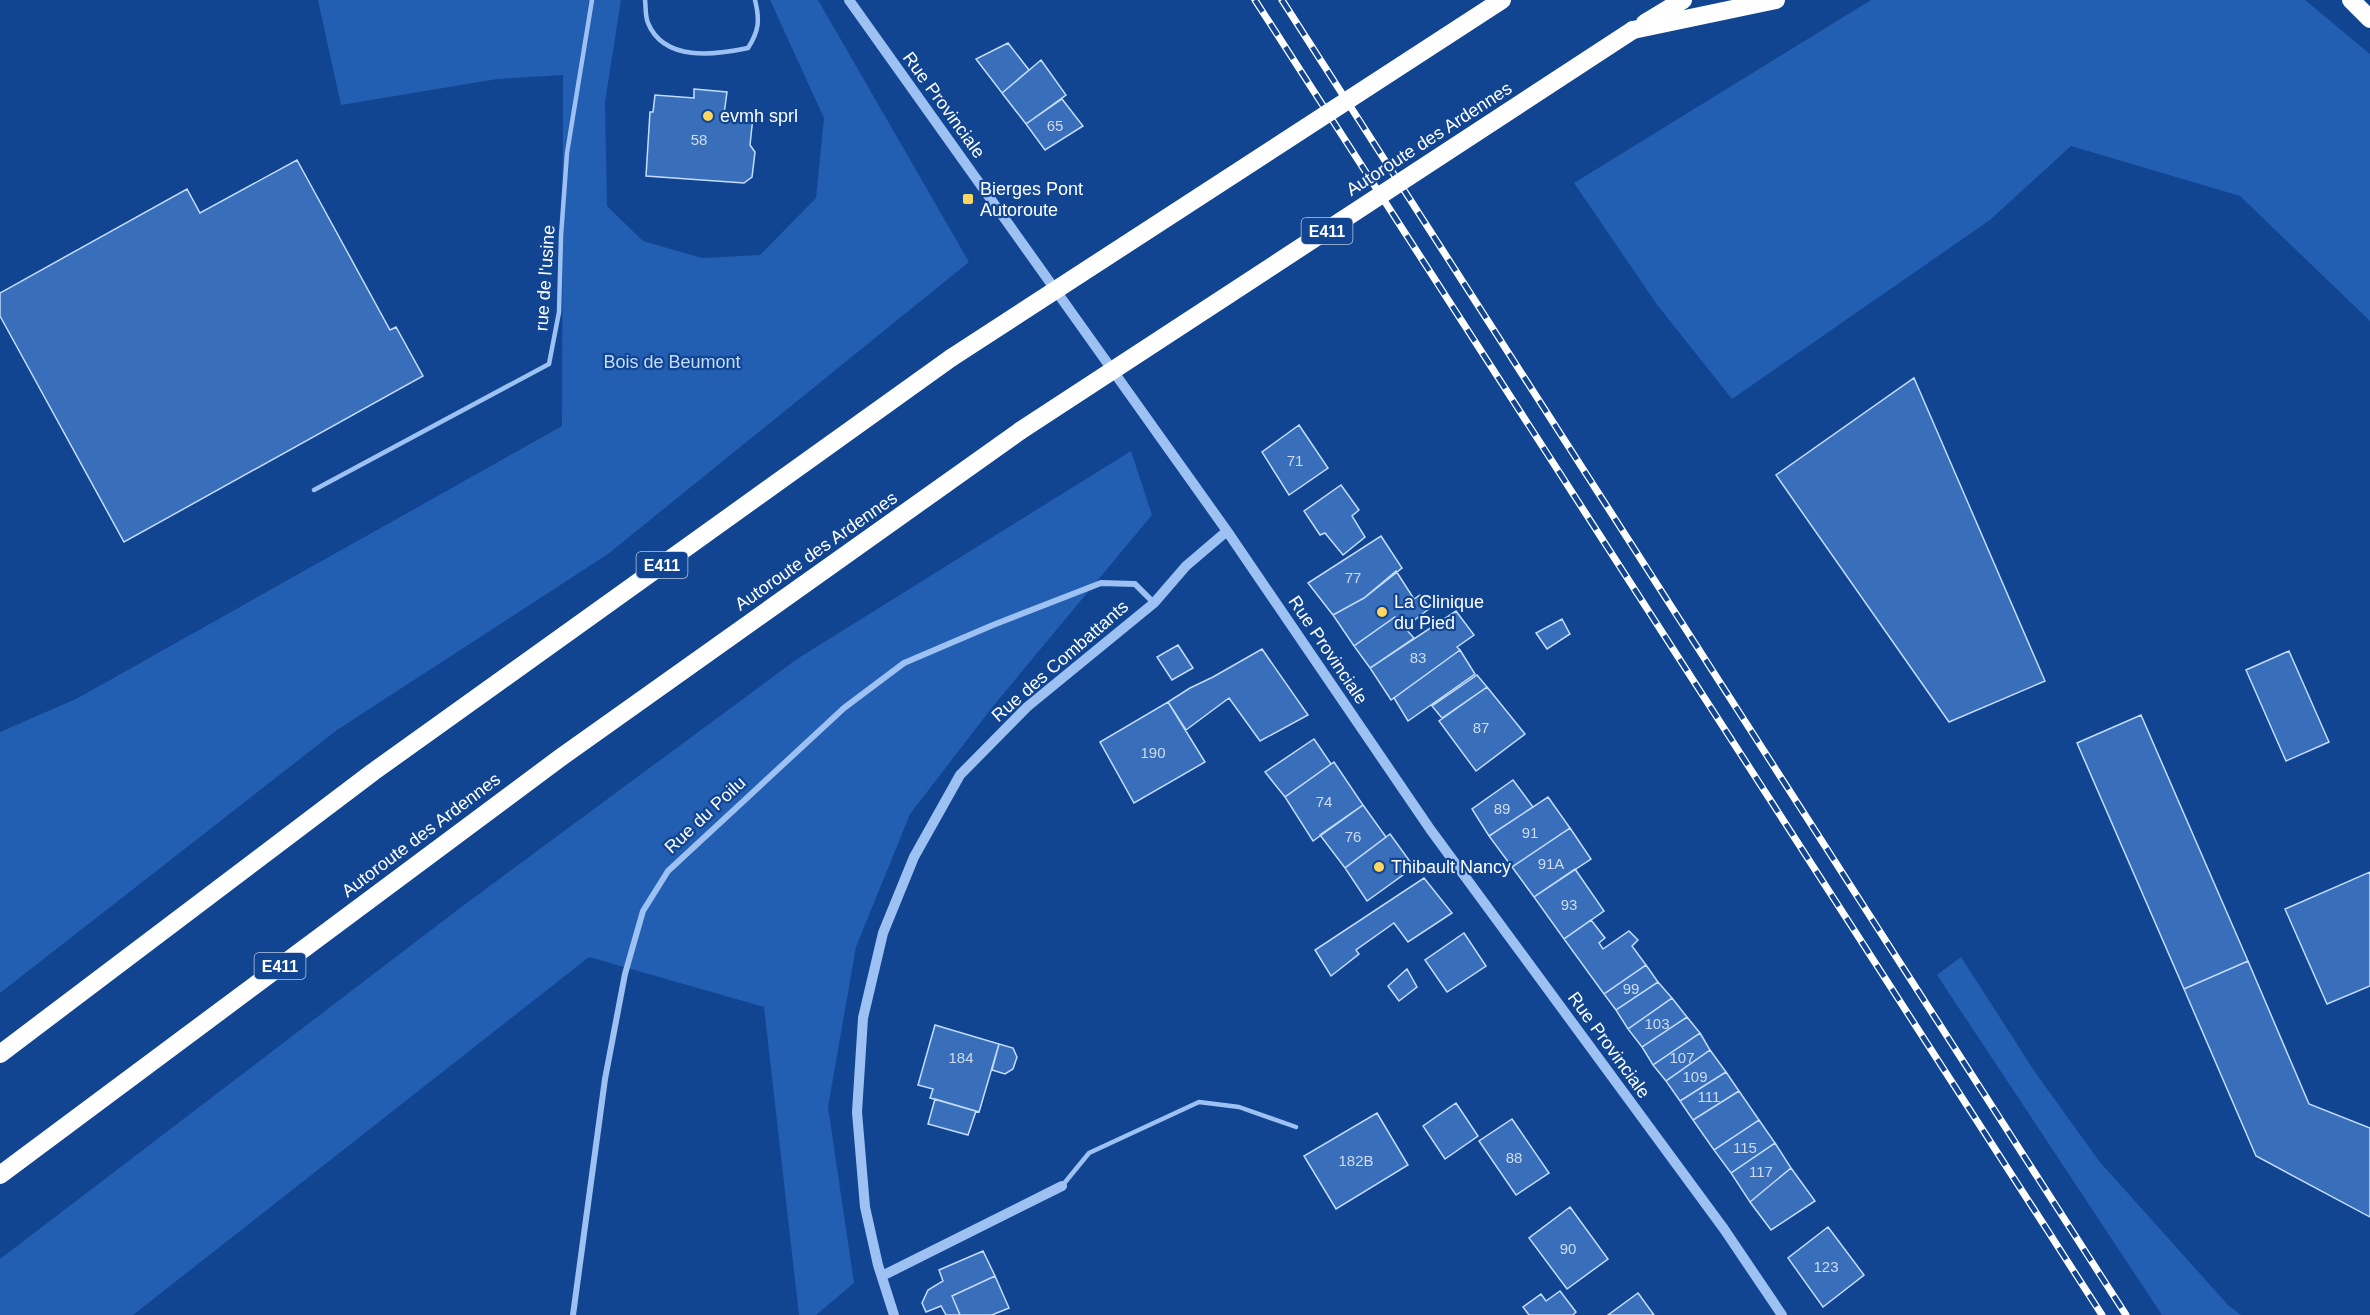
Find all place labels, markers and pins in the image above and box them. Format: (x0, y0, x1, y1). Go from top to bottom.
place label: evmh sprl (720, 106, 798, 126)
marker: evmh sprl (701, 109, 715, 123)
place label: Bierges Pont Autoroute (980, 179, 1083, 220)
marker: Bierges Pont Autoroute (961, 192, 975, 206)
place label: La Clinique du Pied (1394, 592, 1484, 633)
marker: La Clinique du Pied (1375, 605, 1389, 619)
place label: Thibault Nancy (1391, 857, 1511, 877)
marker: Thibault Nancy (1372, 860, 1386, 874)

